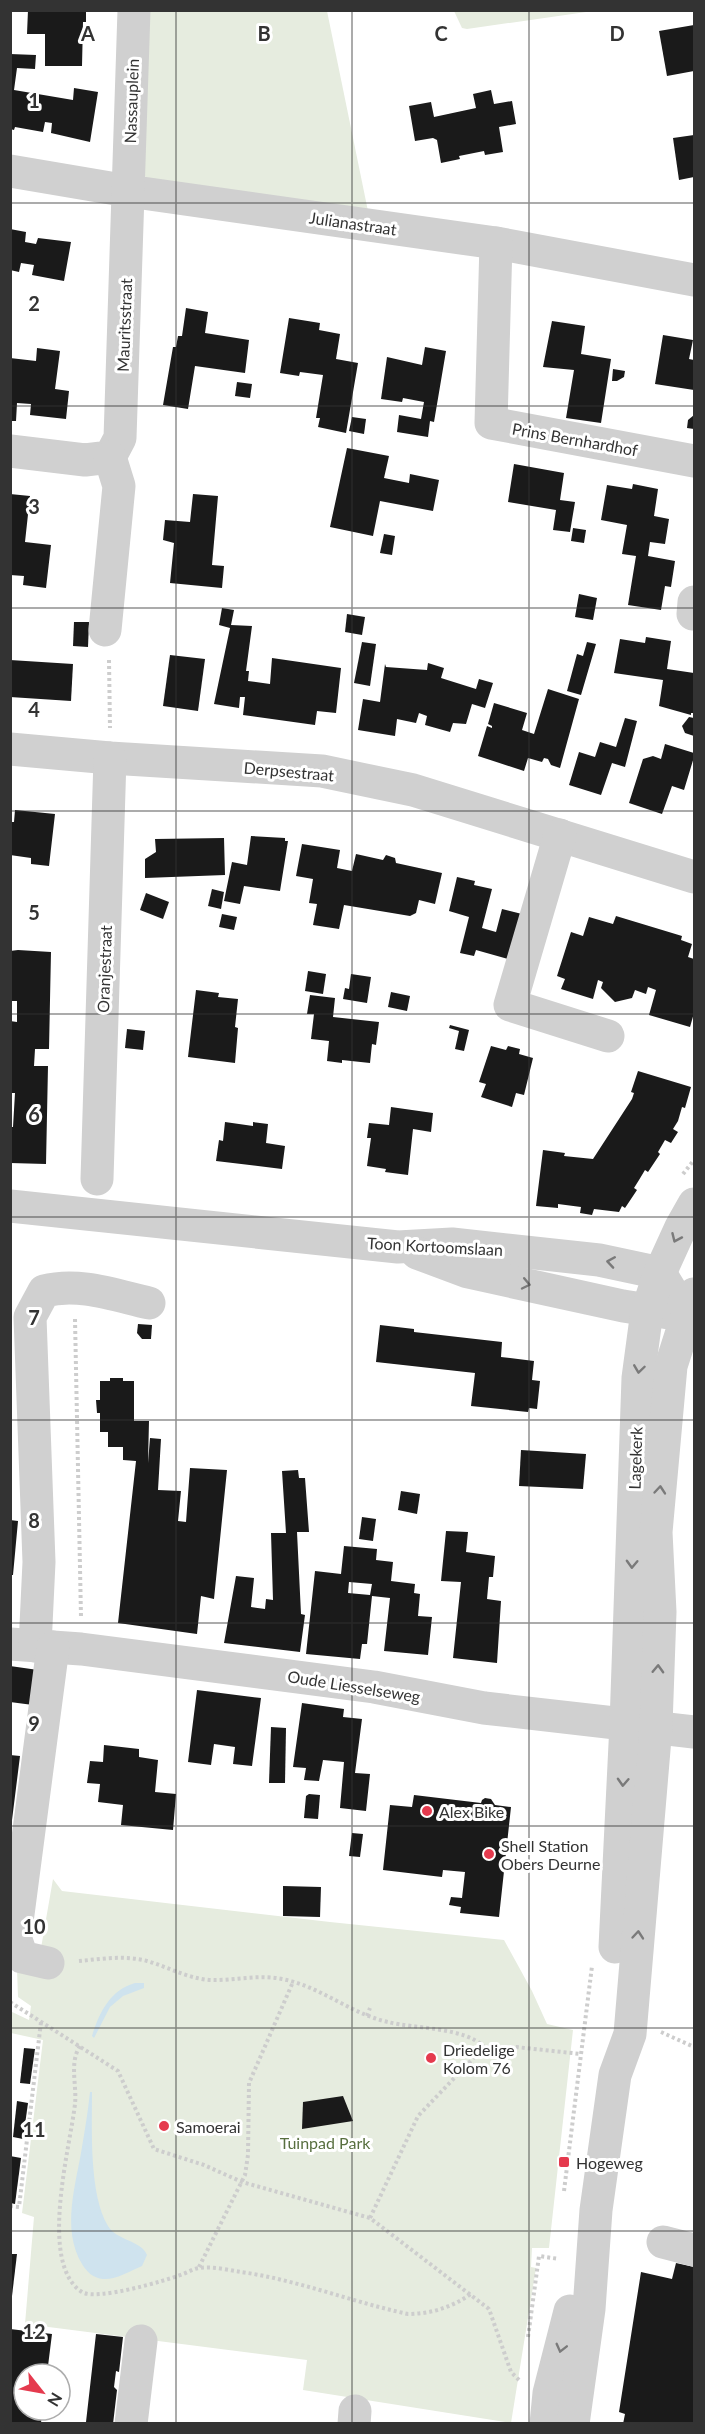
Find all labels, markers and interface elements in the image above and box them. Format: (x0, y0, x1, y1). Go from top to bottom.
text: A (80, 21, 95, 45)
text: B (257, 21, 271, 45)
text: C (434, 21, 448, 45)
text: D (609, 21, 625, 45)
street label: Nassauplein (120, 58, 142, 144)
text: 1 (28, 88, 40, 112)
street label: Julianastraat (308, 207, 398, 239)
street label: Mauritsstraat (113, 278, 135, 372)
text: 2 (28, 291, 40, 315)
street label: Prins Bernhardhof (511, 419, 640, 459)
text: 3 (28, 494, 40, 518)
text: 4 (28, 697, 40, 721)
street label: Derpsestraat (243, 758, 335, 784)
text: 5 (28, 900, 40, 924)
street label: Oranjestraat (93, 925, 115, 1013)
text: 6 (28, 1102, 40, 1126)
one-way arrow (672, 1231, 684, 1242)
street label: Toon Kortoomslaan (367, 1233, 503, 1259)
one-way arrow (606, 1256, 616, 1268)
one-way arrow (520, 1277, 530, 1290)
text: 7 (28, 1305, 40, 1329)
one-way arrow (633, 1364, 646, 1374)
street label: Lagekerk (624, 1425, 646, 1490)
one-way arrow (653, 1486, 666, 1495)
text: 8 (28, 1508, 40, 1532)
one-way arrow (625, 1559, 638, 1568)
one-way arrow (652, 1665, 664, 1674)
street label: Oude Liesselseweg (286, 1666, 422, 1706)
text: 9 (28, 1711, 40, 1735)
one-way arrow (617, 1778, 630, 1787)
place label: Alex Bike (439, 1802, 504, 1821)
marker: Alex Bike (420, 1804, 434, 1818)
place label: Shell Station Obers Deurne (501, 1836, 601, 1873)
marker: Shell Station Obers Deurne (482, 1847, 496, 1861)
text: 10 (22, 1914, 46, 1938)
one-way arrow (631, 1930, 644, 1939)
place label: Driedelige Kolom 76 (443, 2040, 515, 2077)
marker: Driedelige Kolom 76 (424, 2051, 438, 2065)
text: 11 (22, 2117, 46, 2141)
place label: Samoerai (176, 2117, 241, 2136)
marker: Samoerai (157, 2119, 171, 2133)
park label: Tuinpad Park (280, 2133, 371, 2152)
place label: Hogeweg (576, 2153, 643, 2172)
marker: Hogeweg (557, 2155, 571, 2169)
text: 12 (22, 2319, 46, 2343)
one-way arrow (555, 2343, 568, 2353)
north arrow (12, 2362, 72, 2422)
text: N (44, 2390, 67, 2410)

